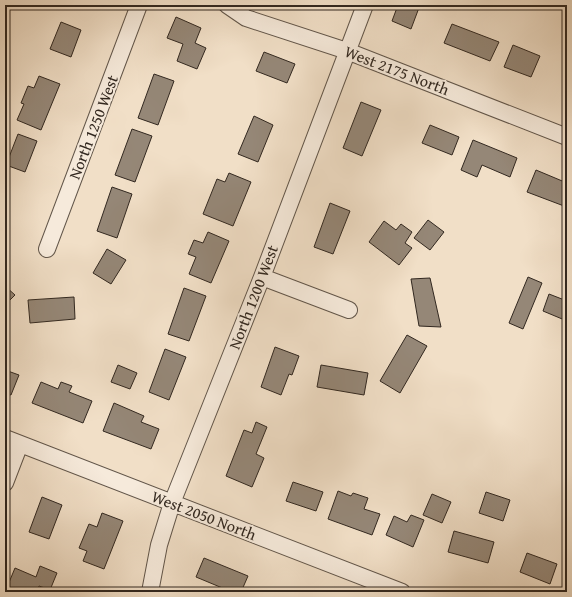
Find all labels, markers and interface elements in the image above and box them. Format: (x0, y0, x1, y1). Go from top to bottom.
street label: West 2175 North (341, 39, 453, 101)
street label: North 1250 West (62, 71, 124, 183)
street label: North 1200 West (222, 241, 284, 353)
street label: West 2050 North (148, 484, 260, 546)

